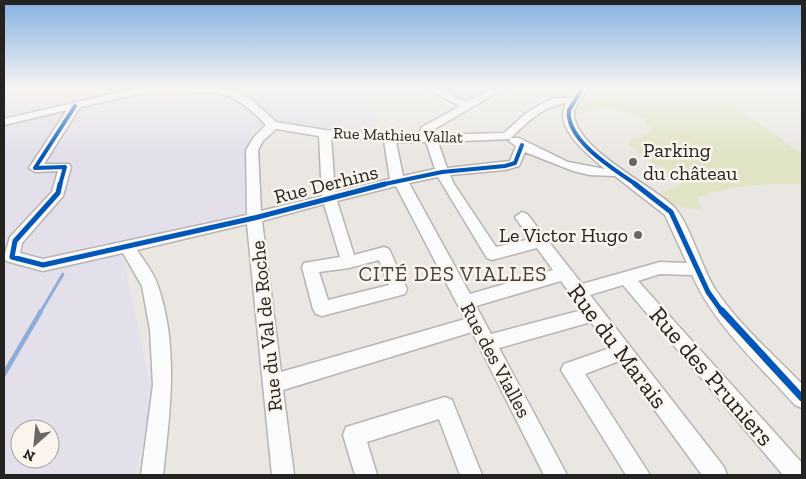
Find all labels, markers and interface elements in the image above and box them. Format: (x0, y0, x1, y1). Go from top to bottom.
street label: Rue Mathieu Vallat (333, 123, 463, 147)
place label: Parking du château (643, 138, 738, 185)
marker: Parking du château (627, 156, 639, 168)
street label: Rue Derhins (272, 159, 380, 209)
place label: Le Victor Hugo (499, 223, 628, 247)
marker: Le Victor Hugo (632, 229, 644, 241)
street label: Rue du Val de Roche (245, 239, 287, 413)
district label: CITÉ DES VIALLES (358, 261, 548, 286)
street label: Rue du Marais (562, 278, 674, 414)
street label: Rue des Vialles (456, 298, 536, 422)
street label: Rue des Pruniers (644, 300, 780, 452)
north arrow (10, 419, 60, 469)
text: N (20, 445, 38, 465)

